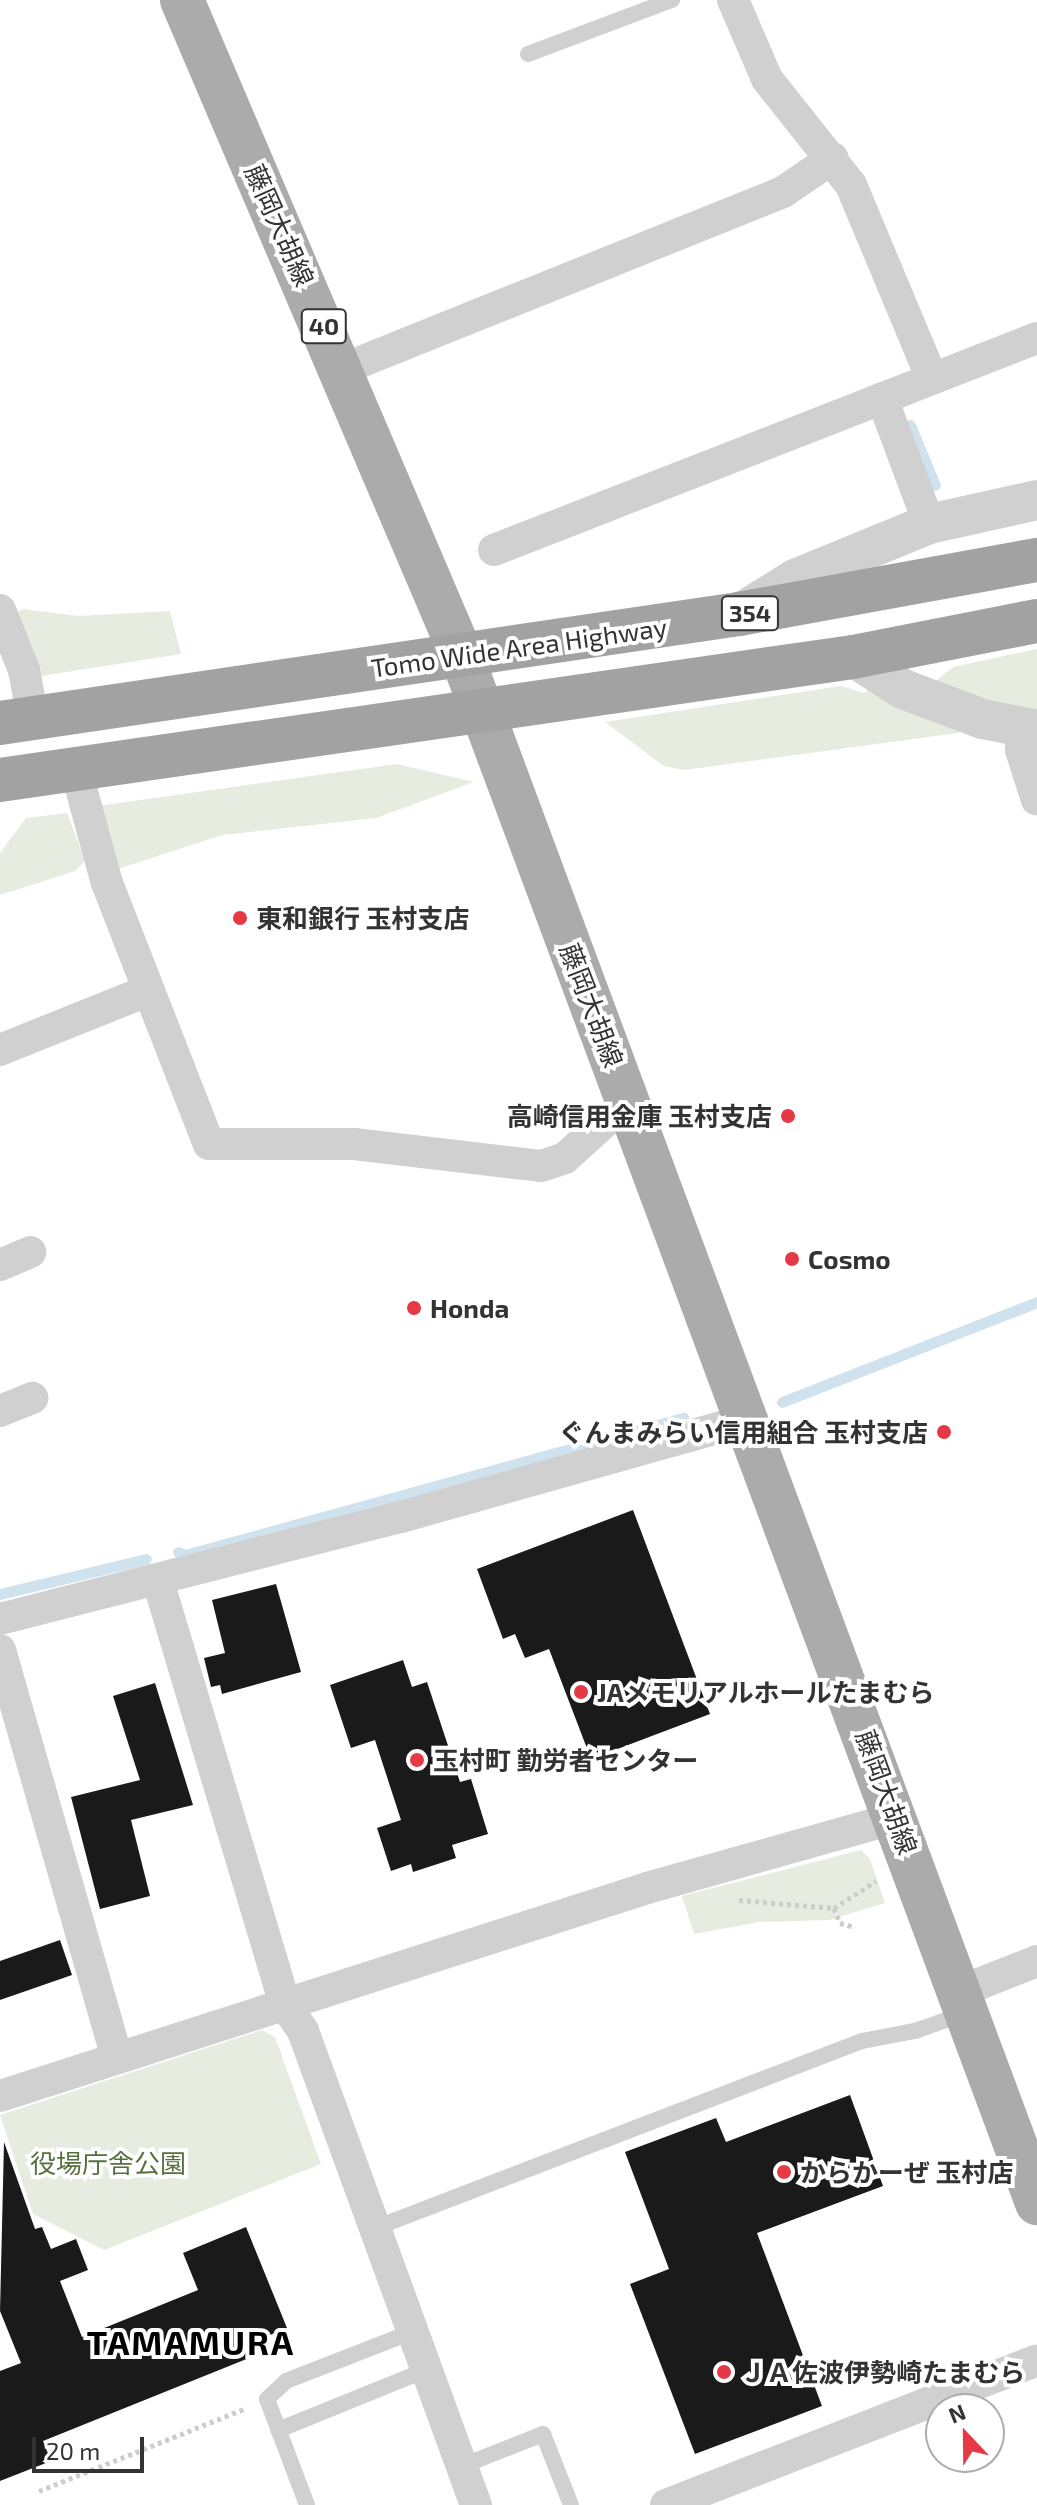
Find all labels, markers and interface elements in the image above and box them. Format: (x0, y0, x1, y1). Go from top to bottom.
street label: 藤岡大胡線 (239, 159, 321, 291)
road number: 40 (300, 306, 348, 346)
road number: 354 (720, 593, 780, 633)
street label: Tomo Wide Area Highway (369, 611, 669, 683)
place label: 東和銀行 玉村支店 (256, 902, 470, 934)
marker: 東和銀行 玉村支店 (231, 909, 249, 927)
street label: 藤岡大胡線 (554, 939, 630, 1071)
place label: 高崎信用金庫 玉村支店 (506, 1100, 772, 1132)
marker: 高崎信用金庫 玉村支店 (779, 1107, 797, 1125)
place label: Cosmo (808, 1243, 891, 1275)
marker: Cosmo (783, 1250, 801, 1268)
place label: Honda (430, 1292, 509, 1324)
marker: Honda (405, 1299, 423, 1317)
place label: ぐんまみらい信用組合 玉村支店 (558, 1416, 928, 1448)
marker: ぐんまみらい信用組合 玉村支店 (935, 1423, 953, 1441)
place label: JAメモリアルホールたまむら (597, 1676, 936, 1708)
marker: JAメモリアルホールたまむら (572, 1683, 590, 1701)
street label: 藤岡大胡線 (850, 1726, 924, 1858)
place label: 玉村町 勤労者センター (433, 1744, 699, 1776)
marker: 玉村町 勤労者センター (408, 1751, 426, 1769)
park label: 役場庁舎公園 (30, 2147, 186, 2179)
place label: からかーぜ 玉村店 (800, 2156, 1014, 2188)
marker: からかーぜ 玉村店 (775, 2163, 793, 2181)
district label: TAMAMURA (87, 2322, 295, 2362)
place label: ＪＡ佐波伊勢崎たまむら (740, 2356, 1026, 2388)
marker: ＪＡ佐波伊勢崎たまむら (715, 2363, 733, 2381)
north arrow (925, 2393, 1005, 2473)
text: N (945, 2398, 969, 2428)
scale bar (36, 2421, 148, 2471)
text: 20 m (46, 2436, 100, 2465)

